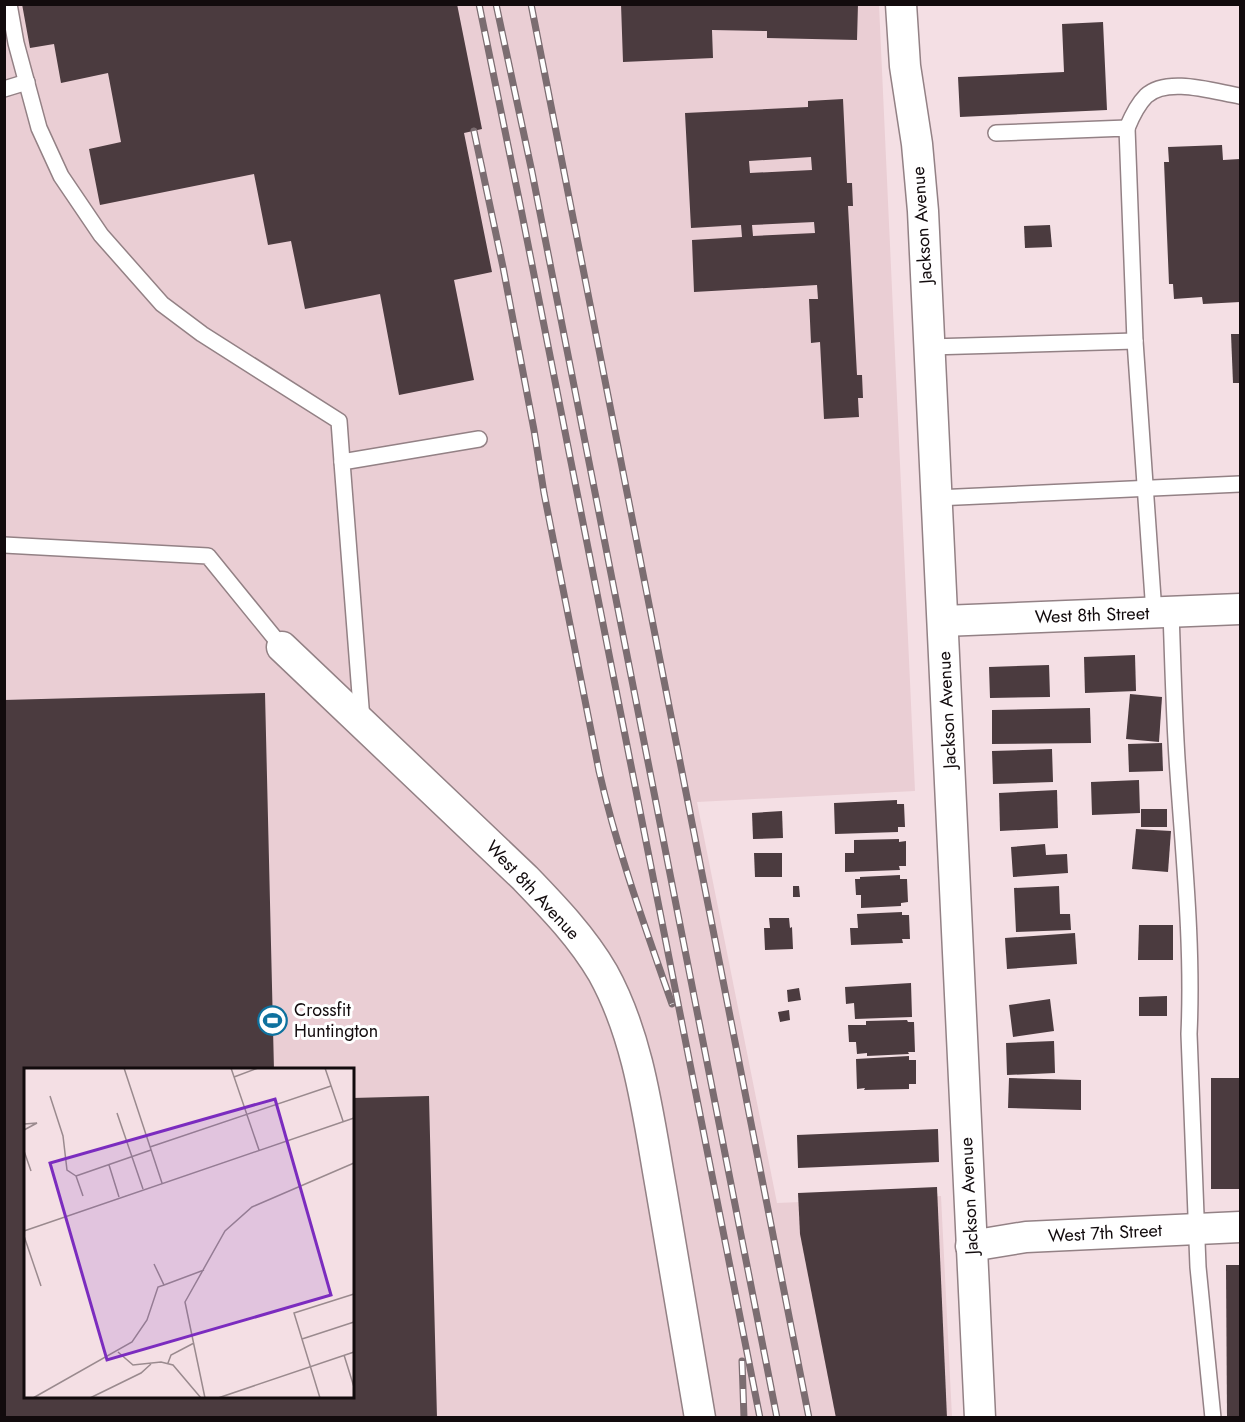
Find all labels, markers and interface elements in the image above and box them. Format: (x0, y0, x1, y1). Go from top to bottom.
street label: Jackson Avenue (905, 165, 939, 287)
street label: West 8th Street (1034, 600, 1150, 630)
street label: Jackson Avenue (931, 651, 963, 771)
street label: West 8th Avenue (480, 834, 586, 946)
place label: Crossfit Huntington (294, 997, 378, 1044)
sports icon: Crossfit Huntington (257, 1004, 289, 1036)
inset map (24, 1068, 354, 1398)
street label: Jackson Avenue (953, 1137, 985, 1257)
street label: West 7th Street (1047, 1217, 1163, 1249)

